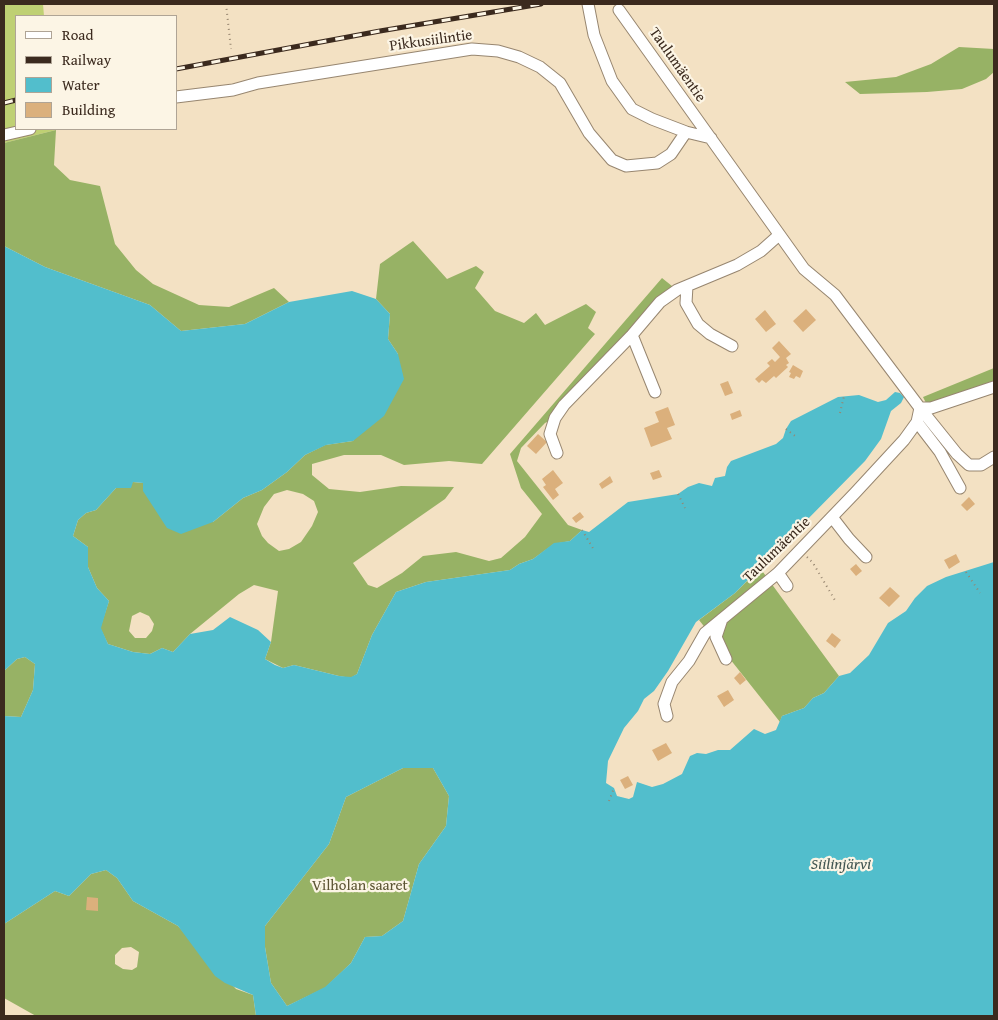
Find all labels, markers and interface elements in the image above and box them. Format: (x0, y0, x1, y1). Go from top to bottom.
legend (15, 15, 178, 130)
text: Road (62, 24, 93, 45)
street label: Taulumäentie (645, 24, 709, 106)
street label: Pikkusiilintie (388, 26, 474, 56)
text: Railway (62, 49, 111, 70)
text: Water (62, 74, 100, 95)
text: Building (62, 99, 115, 120)
street label: Taulumäentie (740, 513, 814, 587)
water label: Siilinjärvi (811, 855, 871, 875)
park label: Vilholan saaret (312, 877, 408, 895)

